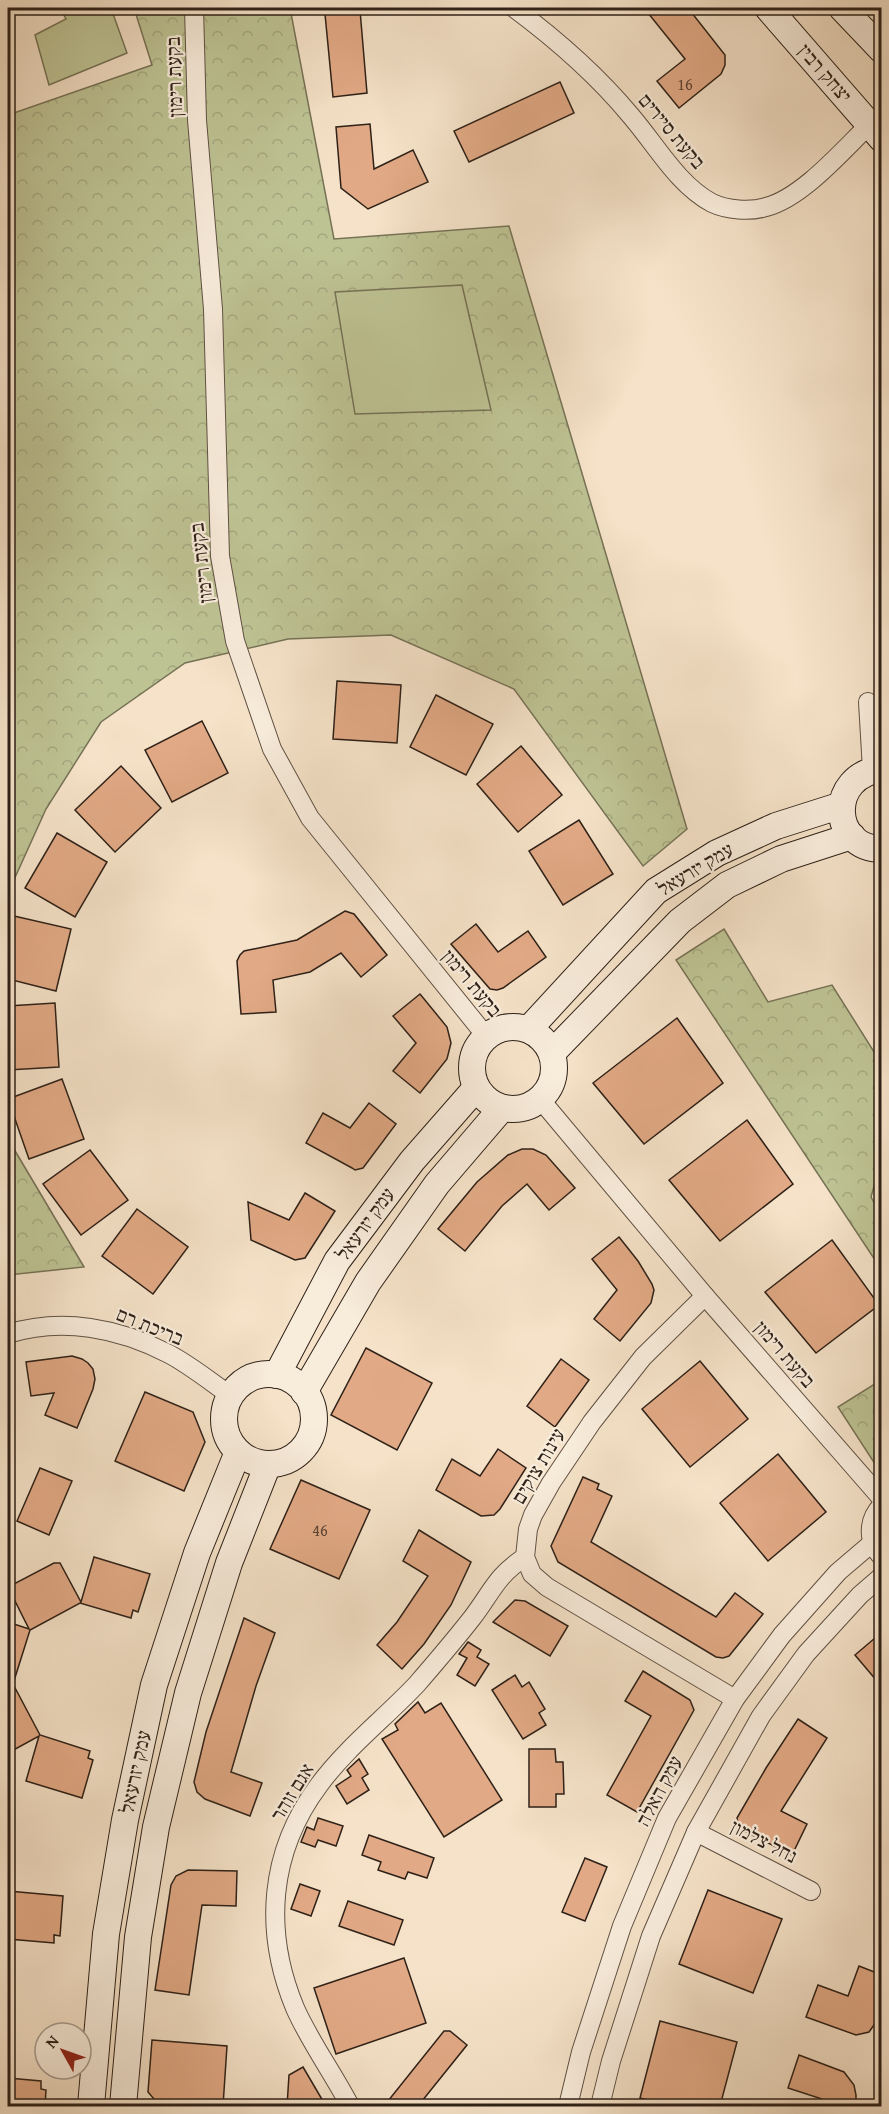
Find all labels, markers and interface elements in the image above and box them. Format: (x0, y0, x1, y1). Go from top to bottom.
street label: בקעת רימון (158, 36, 189, 118)
street label: יצחק רבין (792, 37, 859, 108)
house number: 16 (677, 72, 693, 96)
street label: בקעת סיירים (632, 86, 713, 175)
street label: בקעת רימון (181, 521, 220, 605)
street label: עמק יזרעאל (651, 834, 738, 903)
street label: בקעת רימון (435, 942, 509, 1023)
street label: עמק יזרעאל (328, 1181, 401, 1266)
street label: בריכת רם (112, 1299, 188, 1352)
street label: בקעת רימון (748, 1314, 823, 1394)
street label: עינות צוקים (504, 1422, 572, 1509)
house number: 46 (312, 1518, 328, 1542)
street label: עמק יזרעאל (112, 1728, 157, 1816)
street label: עמק האלה (628, 1750, 689, 1831)
street label: אגם זוהר (263, 1757, 321, 1826)
street label: נחל צלמון (726, 1811, 803, 1870)
north arrow (33, 2021, 93, 2081)
text: N (39, 2029, 64, 2053)

